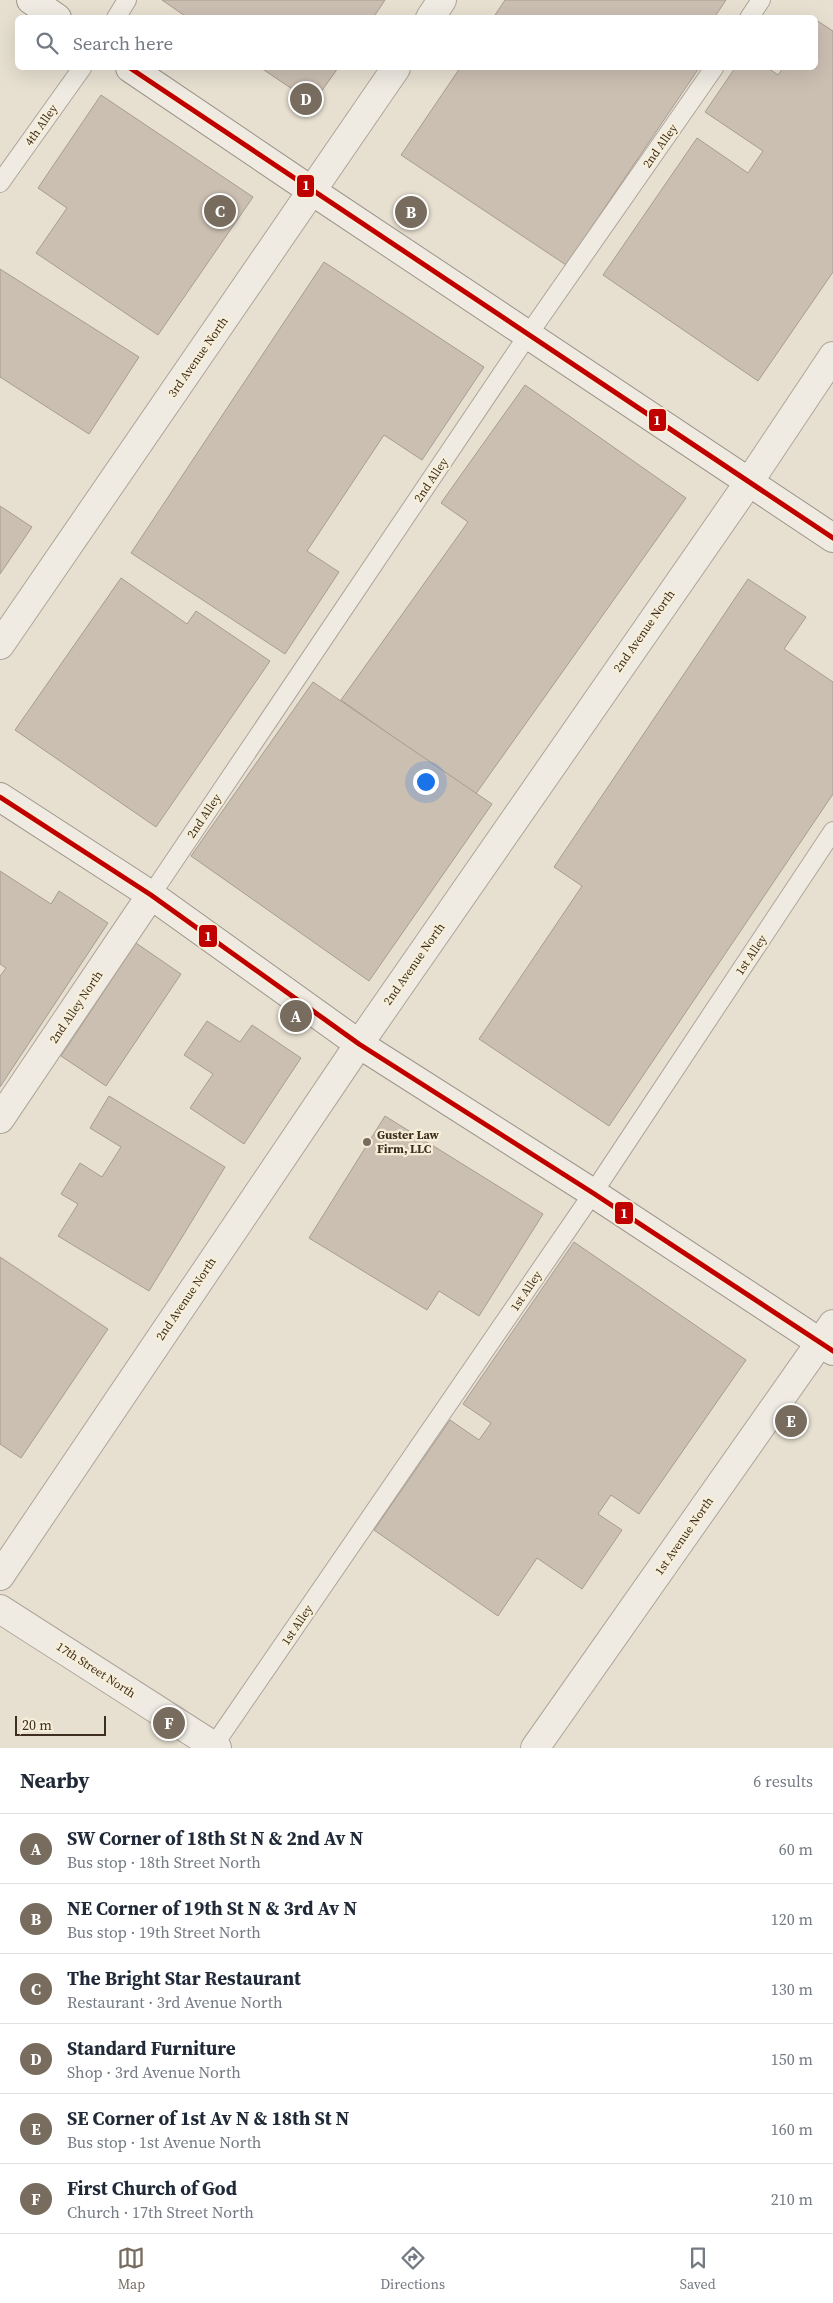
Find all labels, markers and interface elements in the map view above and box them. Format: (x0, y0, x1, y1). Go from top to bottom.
search box (15, 15, 818, 70)
icon: search (33, 29, 61, 57)
text: Search here (73, 30, 173, 56)
pin: D (290, 80, 322, 118)
street label: 4th Alley (21, 100, 62, 149)
street label: 2nd Alley (639, 120, 681, 171)
line badge: 1 (296, 174, 315, 198)
text: 1 (302, 175, 310, 195)
pin: C (204, 192, 236, 230)
pin: B (395, 193, 427, 231)
street label: 3rd Avenue North (164, 314, 232, 400)
line badge: 1 (648, 408, 667, 432)
text: 1 (653, 410, 661, 430)
street label: 2nd Alley (410, 454, 452, 505)
street label: 2nd Avenue North (610, 587, 678, 675)
your location (413, 769, 439, 795)
street label: 2nd Alley (183, 790, 225, 841)
street label: 2nd Avenue North (380, 920, 448, 1008)
line badge: 1 (198, 924, 218, 948)
text: 1 (204, 926, 212, 946)
street label: 1st Alley (732, 931, 771, 978)
street label: 2nd Alley North (46, 967, 106, 1047)
pin: A (280, 997, 312, 1035)
place label: Guster Law Firm, LLC (377, 1127, 440, 1157)
marker: Guster Law Firm, LLC (361, 1136, 373, 1148)
line badge: 1 (614, 1201, 634, 1225)
text: 1 (620, 1203, 628, 1223)
street label: 2nd Avenue North (152, 1254, 220, 1344)
street label: 1st Alley (507, 1267, 546, 1314)
pin: E (775, 1402, 807, 1440)
street label: 1st Avenue North (651, 1494, 717, 1578)
street label: 1st Alley (278, 1601, 317, 1648)
street label: 17th Street North (53, 1638, 139, 1702)
pin: F (153, 1704, 185, 1742)
scale bar (15, 1713, 106, 1736)
text: 20 m (22, 1715, 52, 1735)
text: Nearby (20, 1766, 90, 1795)
text: 6 results (753, 1770, 813, 1792)
text: SW Corner of 18th St N & 2nd Av N (67, 1825, 363, 1851)
text: A (31, 1838, 41, 1860)
text: 60 m (779, 1838, 813, 1860)
text: Bus stop · 18th Street North (67, 1851, 261, 1873)
text: NE Corner of 19th St N & 3rd Av N (67, 1895, 357, 1921)
text: B (31, 1908, 41, 1930)
text: 120 m (771, 1908, 813, 1930)
text: Bus stop · 19th Street North (67, 1921, 261, 1943)
text: The Bright Star Restaurant (67, 1965, 301, 1991)
text: C (31, 1978, 41, 2000)
text: 130 m (771, 1978, 813, 2000)
text: Restaurant · 3rd Avenue North (67, 1991, 283, 2013)
text: Standard Furniture (67, 2035, 236, 2061)
text: D (30, 2048, 42, 2070)
text: 150 m (771, 2048, 813, 2070)
text: Shop · 3rd Avenue North (67, 2061, 241, 2083)
text: SE Corner of 1st Av N & 18th St N (67, 2105, 349, 2131)
text: E (31, 2118, 41, 2140)
text: 160 m (771, 2118, 813, 2140)
text: Bus stop · 1st Avenue North (67, 2131, 261, 2153)
text: First Church of God (67, 2175, 237, 2201)
text: F (31, 2188, 41, 2210)
text: 210 m (771, 2188, 813, 2210)
text: Church · 17th Street North (67, 2201, 254, 2223)
tab: Map (117, 2244, 145, 2294)
tab: Directions (380, 2244, 445, 2294)
tab: Saved (680, 2244, 716, 2294)

